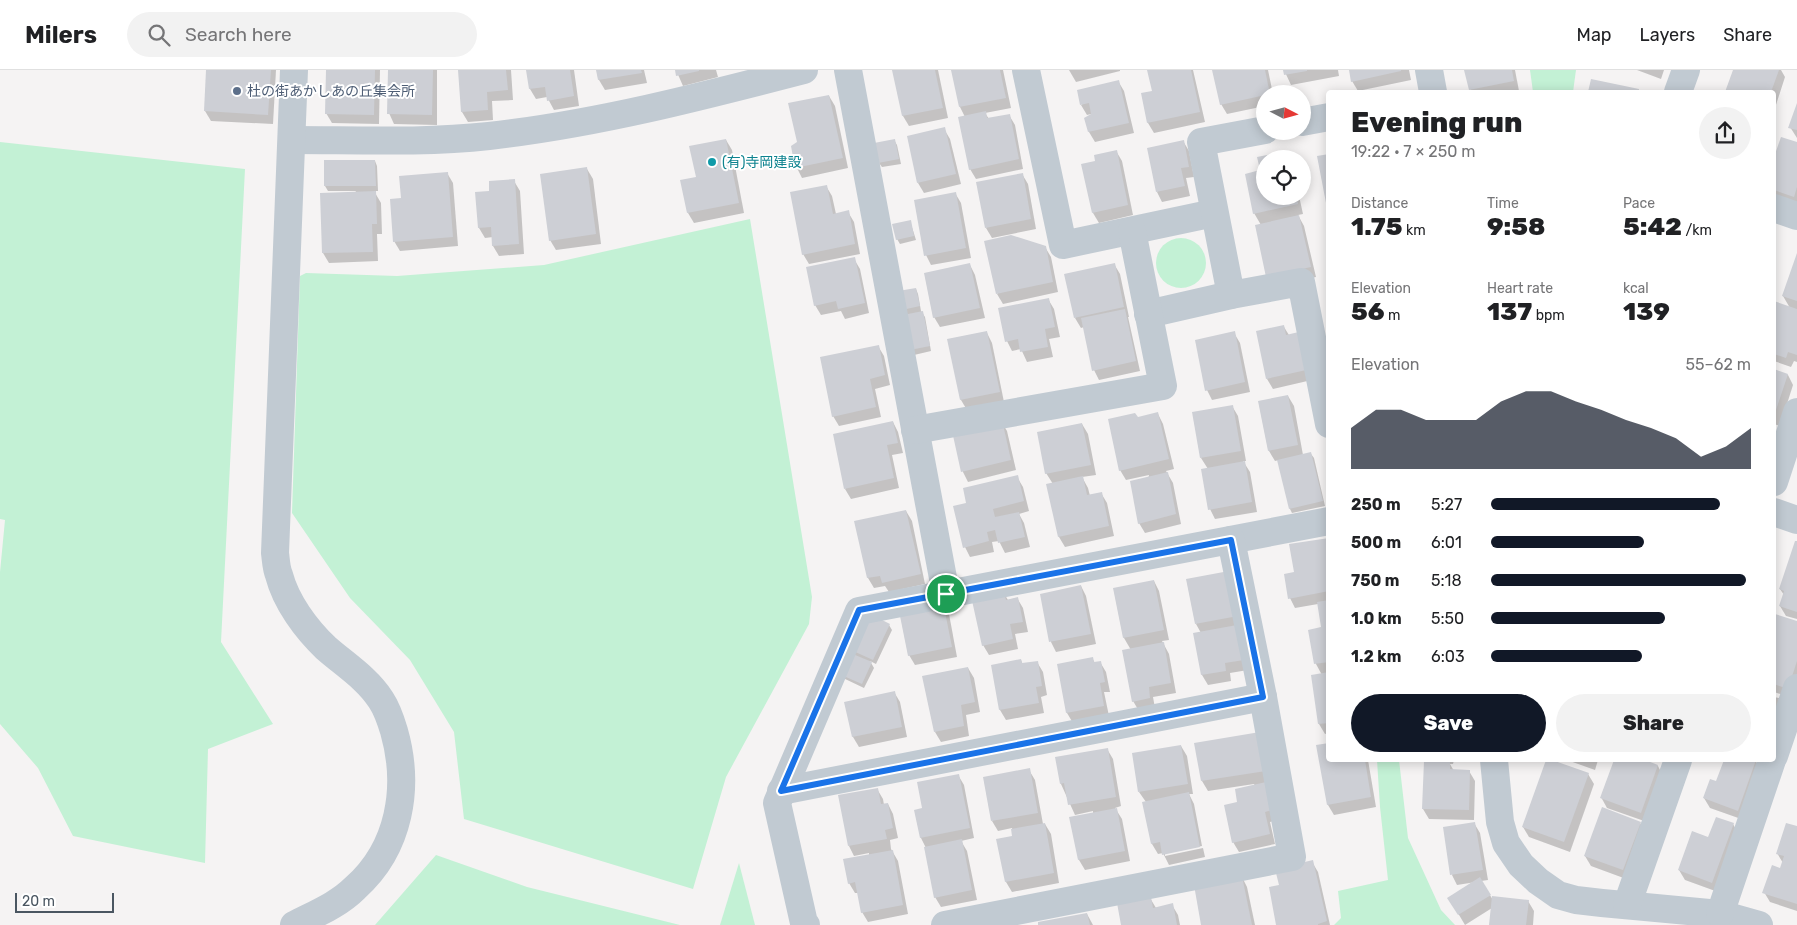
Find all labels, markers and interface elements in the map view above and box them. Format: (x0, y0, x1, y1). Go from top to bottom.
search box (127, 12, 477, 57)
text: Milers (25, 21, 97, 49)
icon: search (145, 21, 173, 49)
text: Search here (185, 23, 292, 46)
text: Map (1577, 24, 1612, 46)
text: Layers (1640, 24, 1695, 46)
text: Share (1723, 24, 1772, 46)
place label: 杜の街あかしあの丘集会所 (247, 83, 415, 100)
marker: 杜の街あかしあの丘集会所 (231, 85, 243, 97)
north arrow (1256, 85, 1311, 140)
map controls (1256, 85, 1311, 205)
text: Evening run (1351, 106, 1522, 139)
button: share (1699, 107, 1751, 159)
text: 19:22 · 7 × 250 m (1351, 142, 1476, 161)
button: locate (1256, 150, 1311, 205)
place label: (有)寺岡建設 (722, 154, 802, 171)
marker: (有)寺岡建設 (706, 156, 718, 168)
text: Distance (1351, 195, 1408, 212)
text: Time (1487, 195, 1519, 212)
text: Pace (1623, 195, 1655, 212)
text: 1.75 (1351, 212, 1403, 241)
text: 9:58 (1487, 212, 1545, 241)
text: 5:42 (1623, 212, 1682, 241)
text: km (1403, 222, 1426, 239)
text: /km (1682, 222, 1712, 239)
text: Elevation (1351, 280, 1411, 297)
text: Heart rate (1487, 280, 1553, 297)
text: kcal (1623, 280, 1649, 297)
text: 56 (1351, 297, 1384, 326)
text: 137 (1487, 297, 1532, 326)
text: 139 (1623, 297, 1670, 326)
text: m (1384, 307, 1400, 324)
text: bpm (1532, 307, 1565, 324)
text: Elevation (1351, 355, 1420, 374)
text: 55–62 m (1686, 355, 1751, 374)
text: 250 m (1351, 495, 1401, 514)
text: 5:27 (1431, 495, 1462, 514)
text: 500 m (1351, 533, 1401, 552)
text: 6:01 (1431, 533, 1462, 552)
text: 750 m (1351, 571, 1399, 590)
text: 5:18 (1431, 571, 1462, 590)
pin (925, 573, 967, 615)
icon: arrive (932, 580, 960, 608)
text: 1.0 km (1351, 609, 1402, 628)
text: 5:50 (1431, 609, 1464, 628)
text: 1.2 km (1351, 647, 1401, 666)
text: 6:03 (1431, 647, 1465, 666)
button: Save (1351, 694, 1546, 752)
button: Share (1556, 694, 1751, 752)
scale bar (15, 890, 114, 913)
text: 20 m (22, 893, 55, 910)

